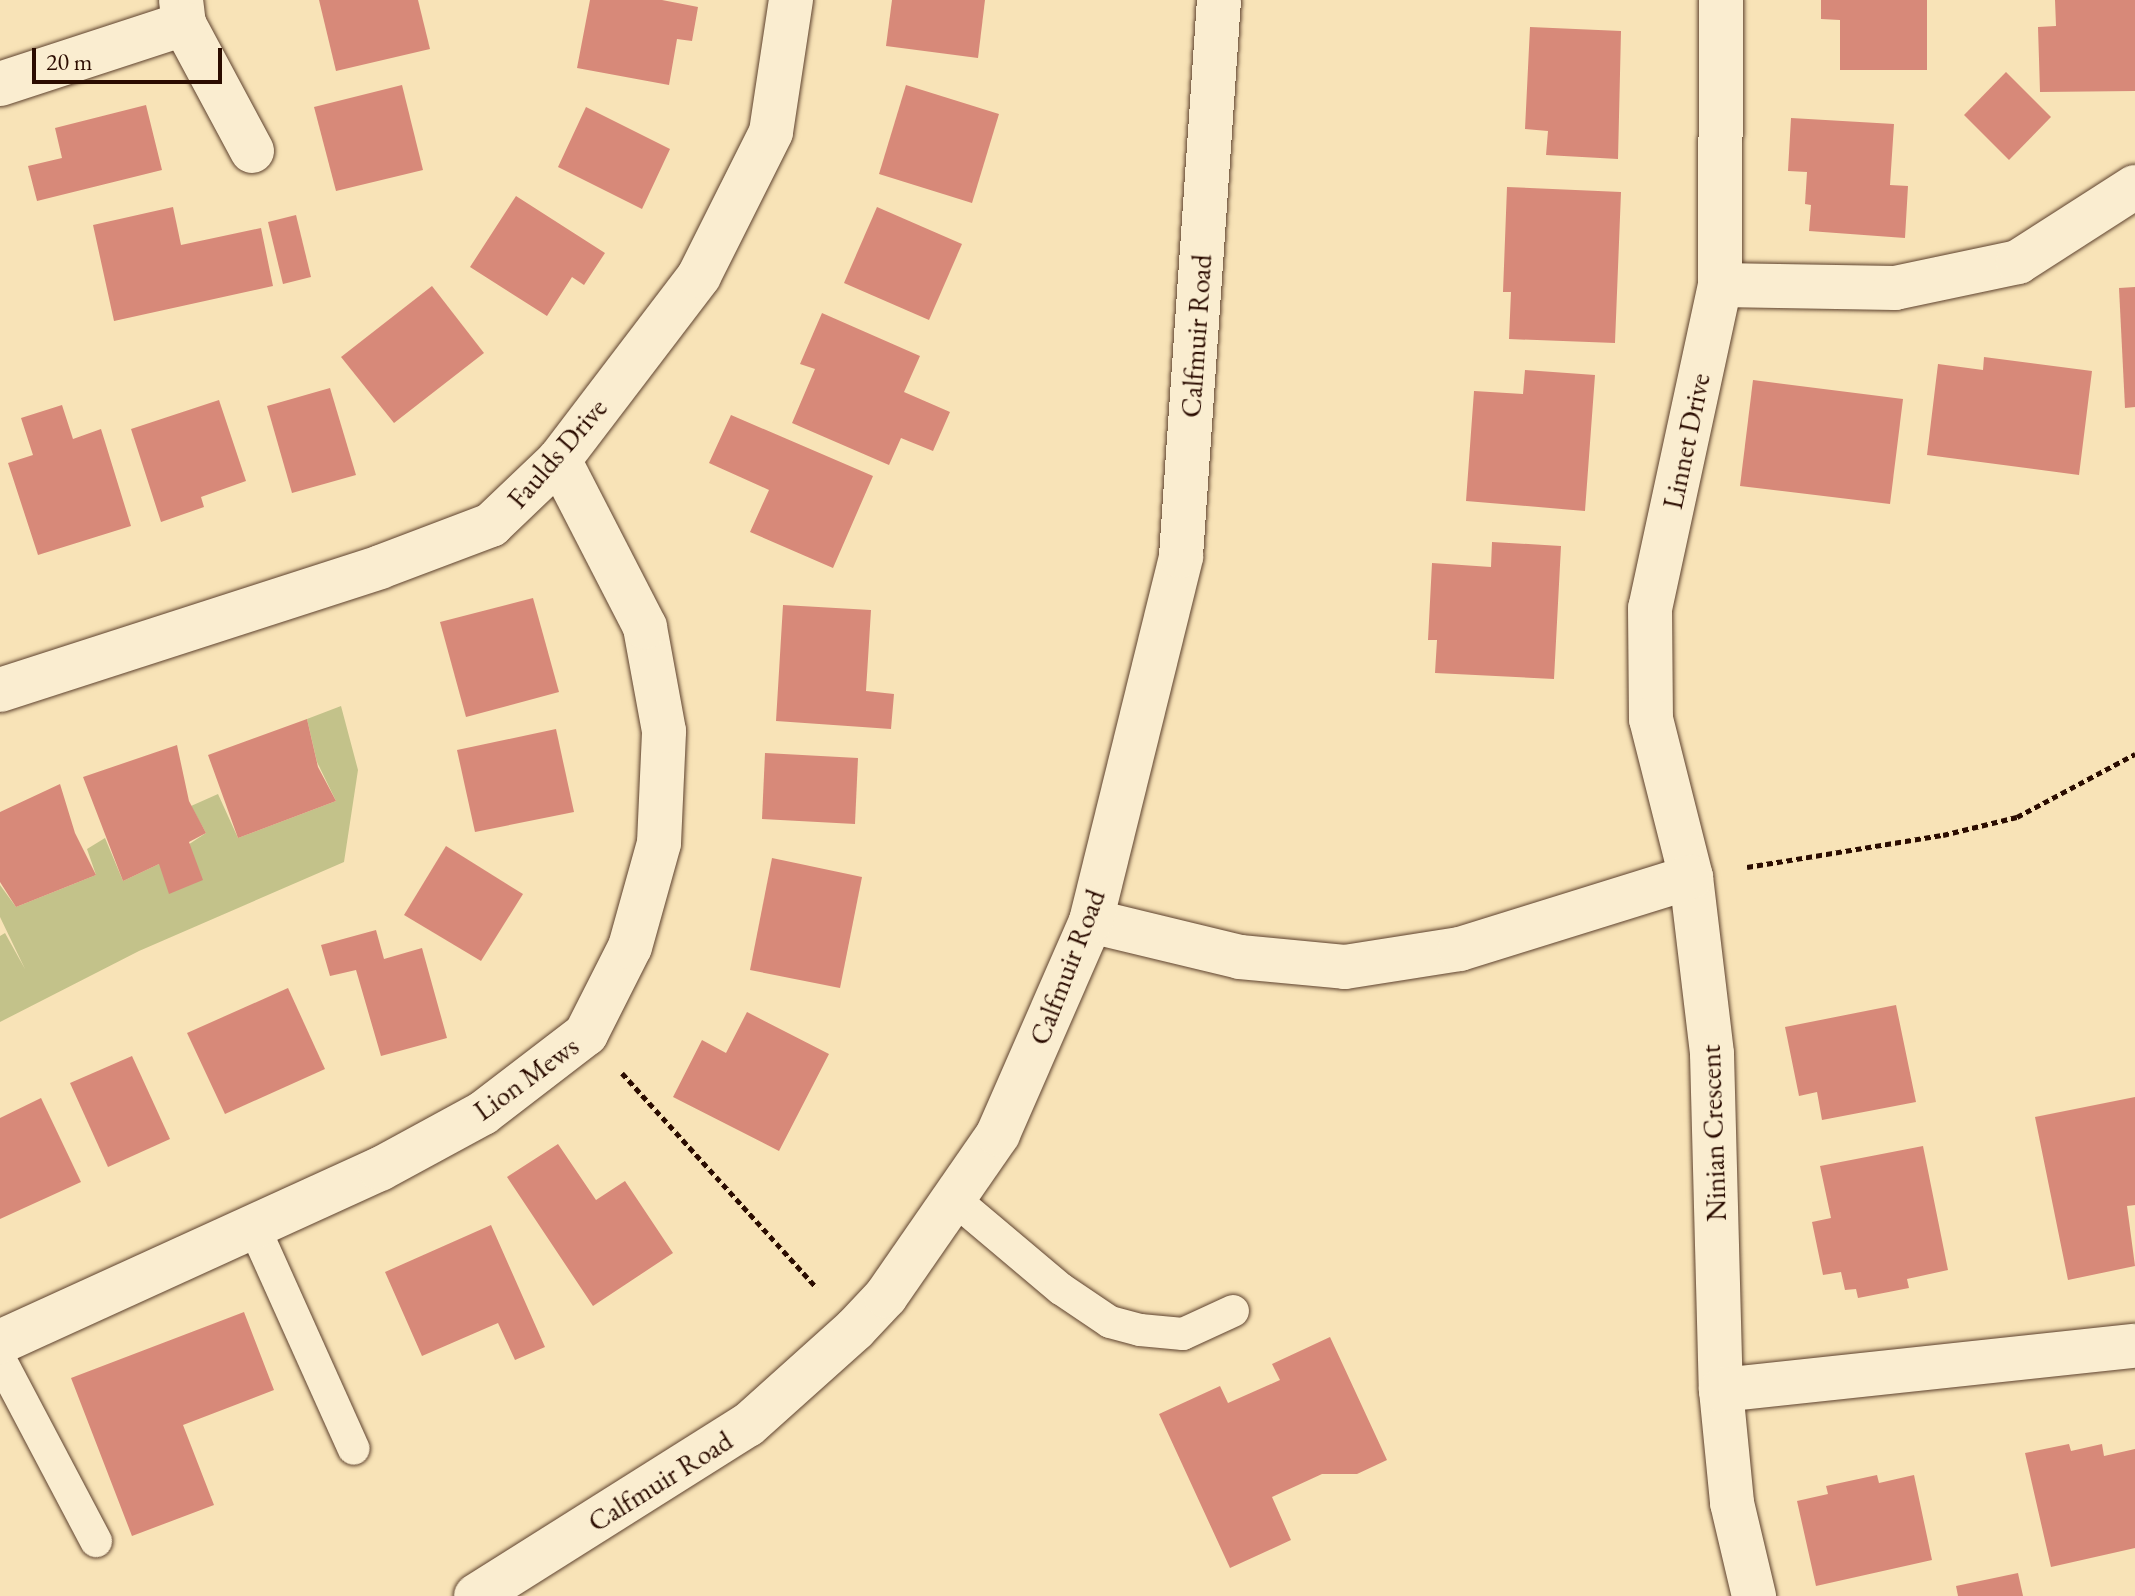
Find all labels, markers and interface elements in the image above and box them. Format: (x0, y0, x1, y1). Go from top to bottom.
scale bar (36, 32, 226, 82)
text: 20 m (46, 46, 93, 77)
street label: Calfmuir Road (1174, 253, 1218, 419)
street label: Linnet Drive (1655, 370, 1717, 512)
street label: Faulds Drive (500, 391, 614, 515)
street label: Calfmuir Road (1022, 885, 1112, 1049)
street label: Lion Mews (467, 1029, 585, 1127)
street label: Ninian Crescent (1693, 1044, 1733, 1222)
street label: Calfmuir Road (582, 1423, 738, 1539)

